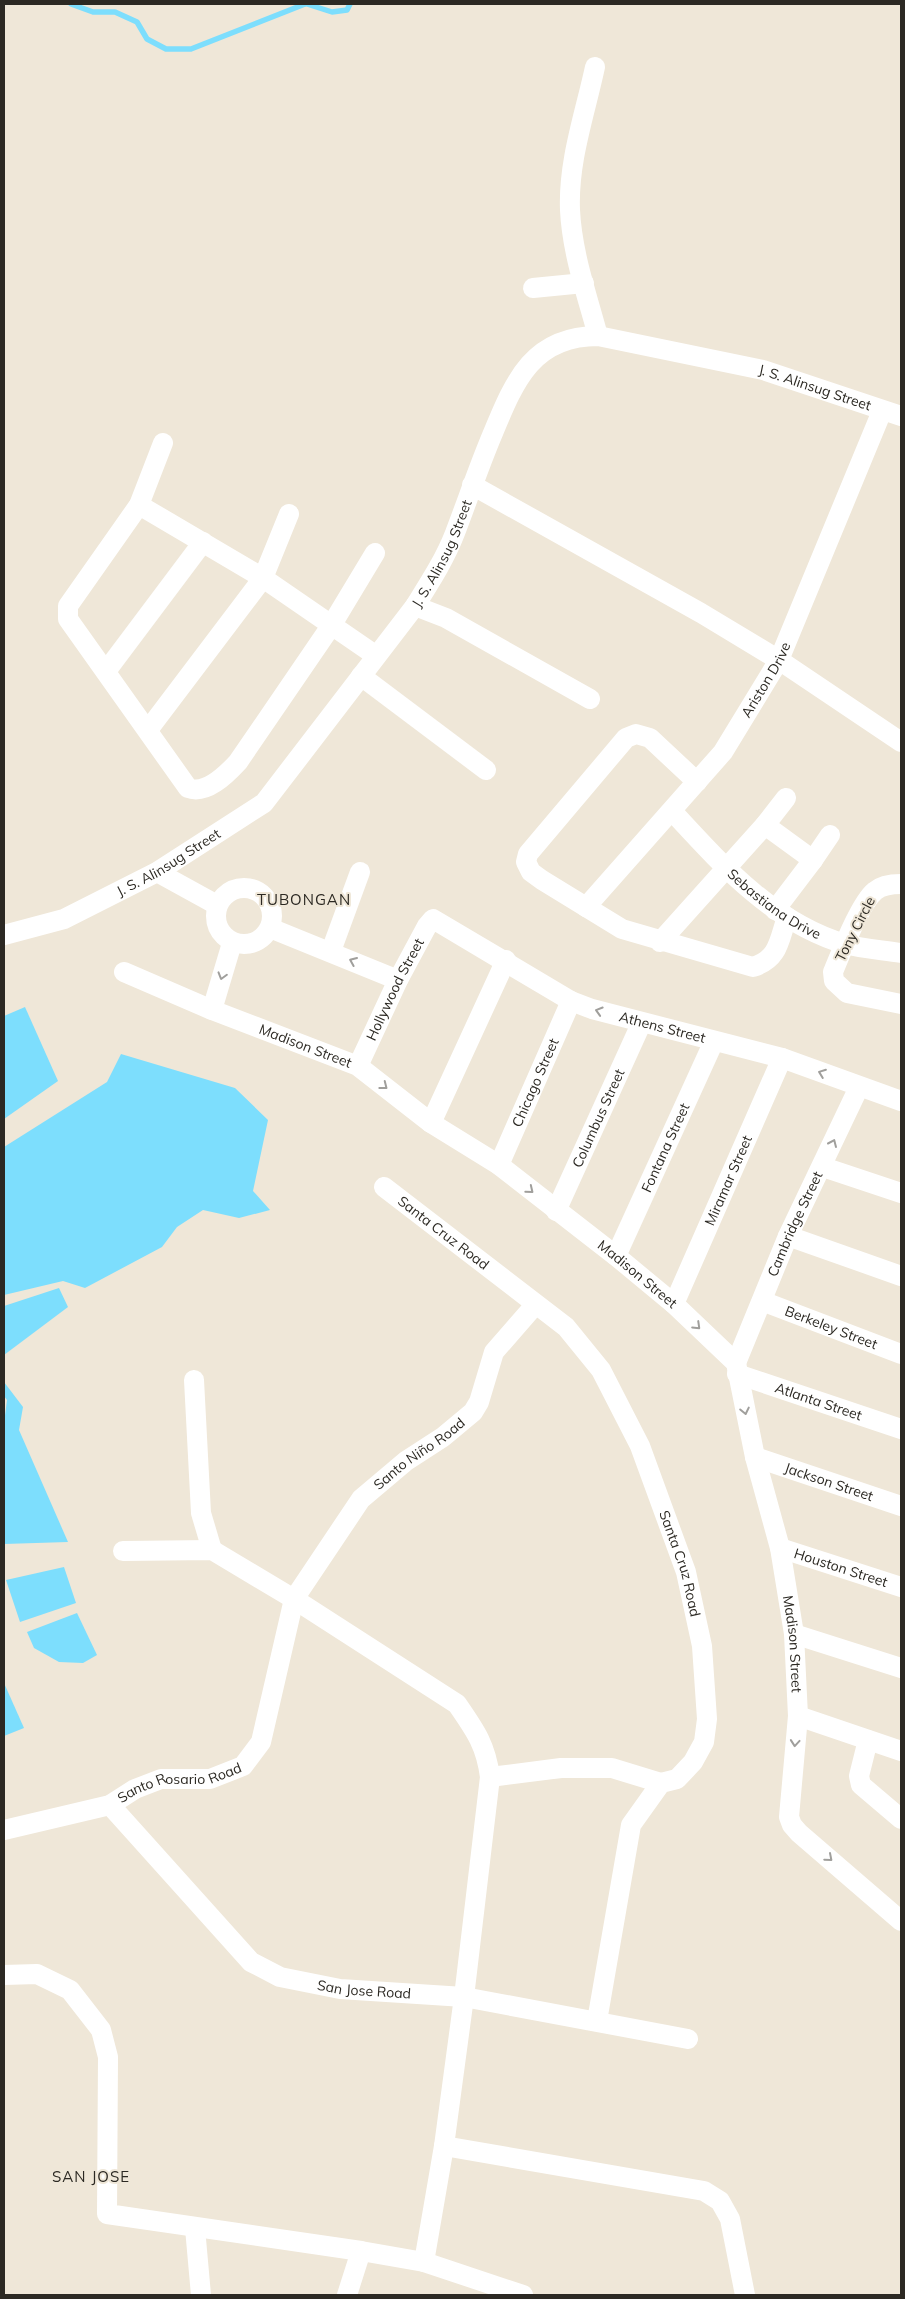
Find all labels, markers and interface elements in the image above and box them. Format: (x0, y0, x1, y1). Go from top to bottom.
street label: J. S. Alinsug Street (757, 360, 874, 415)
street label: J. S. Alinsug Street (408, 497, 476, 611)
street label: Ariston Drive (737, 639, 794, 721)
street label: J. S. Alinsug Street (113, 824, 224, 900)
street label: Sebastiana Drive (724, 865, 824, 943)
district label: TUBONGAN (257, 890, 351, 909)
street label: Tony Circle (831, 894, 879, 964)
street label: Hollywood Street (362, 935, 428, 1043)
one-way arrow (349, 956, 358, 967)
one-way arrow (218, 972, 228, 980)
one-way arrow (595, 1007, 603, 1017)
street label: Athens Street (617, 1007, 708, 1047)
street label: Madison Street (257, 1020, 354, 1072)
street label: Chicago Street (508, 1035, 563, 1130)
street label: Columbus Street (568, 1066, 629, 1170)
one-way arrow (819, 1069, 827, 1079)
one-way arrow (378, 1080, 388, 1089)
street label: Fontana Street (637, 1100, 694, 1195)
street label: Miramar Street (701, 1132, 756, 1228)
one-way arrow (827, 1139, 838, 1148)
street label: Cambridge Street (763, 1168, 827, 1279)
one-way arrow (525, 1185, 534, 1194)
street label: Santa Cruz Road (394, 1192, 493, 1274)
street label: Madison Street (594, 1236, 681, 1312)
street label: Berkeley Street (782, 1302, 880, 1353)
one-way arrow (691, 1320, 700, 1329)
street label: Atlanta Street (773, 1378, 865, 1424)
one-way arrow (739, 1407, 750, 1416)
street label: Santo Niño Road (370, 1414, 469, 1494)
street label: Jackson Street (782, 1459, 876, 1505)
street label: Santa Cruz Road (655, 1508, 704, 1618)
street label: Houston Street (792, 1544, 890, 1591)
street label: Madison Street (779, 1594, 806, 1693)
one-way arrow (790, 1739, 801, 1747)
street label: Santo Rosario Road (114, 1758, 244, 1807)
one-way arrow (823, 1852, 832, 1861)
street label: San Jose Road (316, 1976, 412, 2003)
district label: SAN JOSE (52, 2167, 130, 2186)

